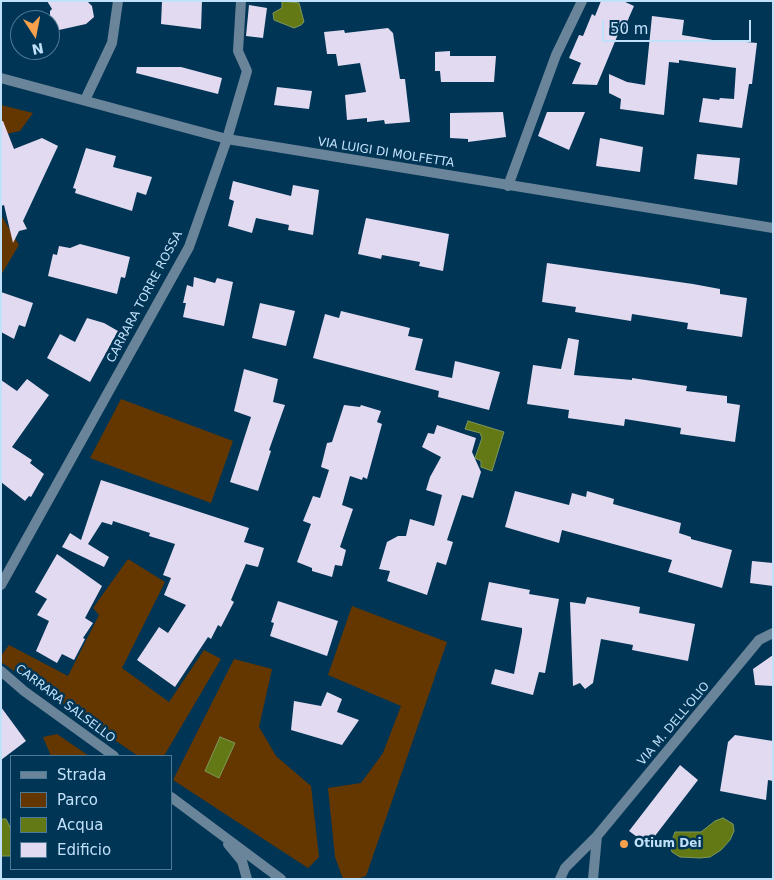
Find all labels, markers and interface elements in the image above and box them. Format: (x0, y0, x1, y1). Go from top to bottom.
north arrow (10, 10, 60, 60)
scale bar (604, 10, 753, 42)
text: 50 m (610, 20, 648, 38)
text: N (30, 40, 45, 58)
street label: VIA LUIGI DI MOLFETTA (317, 135, 455, 171)
street label: CARRARA TORRE ROSSA (104, 229, 186, 365)
street label: CARRARA SALSELLO (12, 662, 118, 746)
street label: VIA M. DELL'OLIO (635, 679, 713, 769)
legend (10, 755, 172, 870)
text: Strada (57, 766, 106, 784)
text: Parco (57, 791, 98, 809)
text: Acqua (57, 816, 103, 834)
place label: Otium Dei (634, 837, 701, 851)
marker: Otium Dei (618, 838, 630, 850)
text: Edificio (57, 841, 111, 859)

